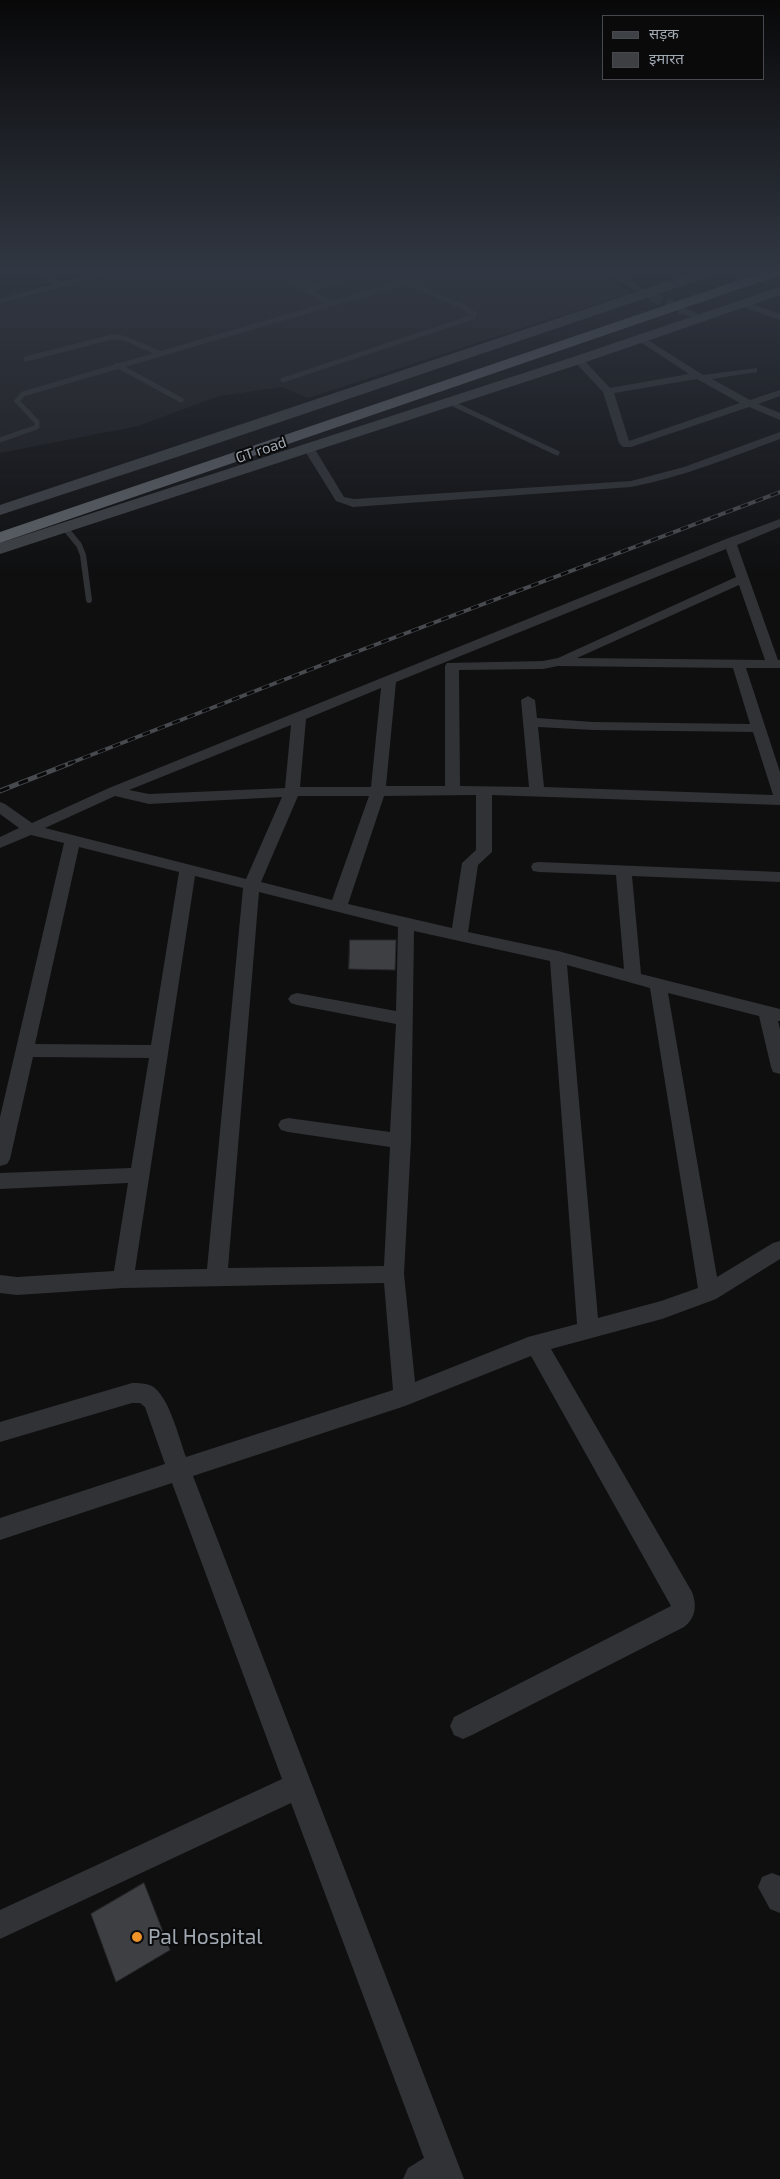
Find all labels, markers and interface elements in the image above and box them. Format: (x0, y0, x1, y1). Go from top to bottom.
legend (602, 15, 765, 80)
text: सड़क (649, 24, 679, 42)
text: इमारत (649, 49, 684, 67)
street label: GT road (233, 433, 289, 467)
place label: Pal Hospital (148, 1924, 263, 1950)
marker: Pal Hospital (130, 1930, 144, 1944)

